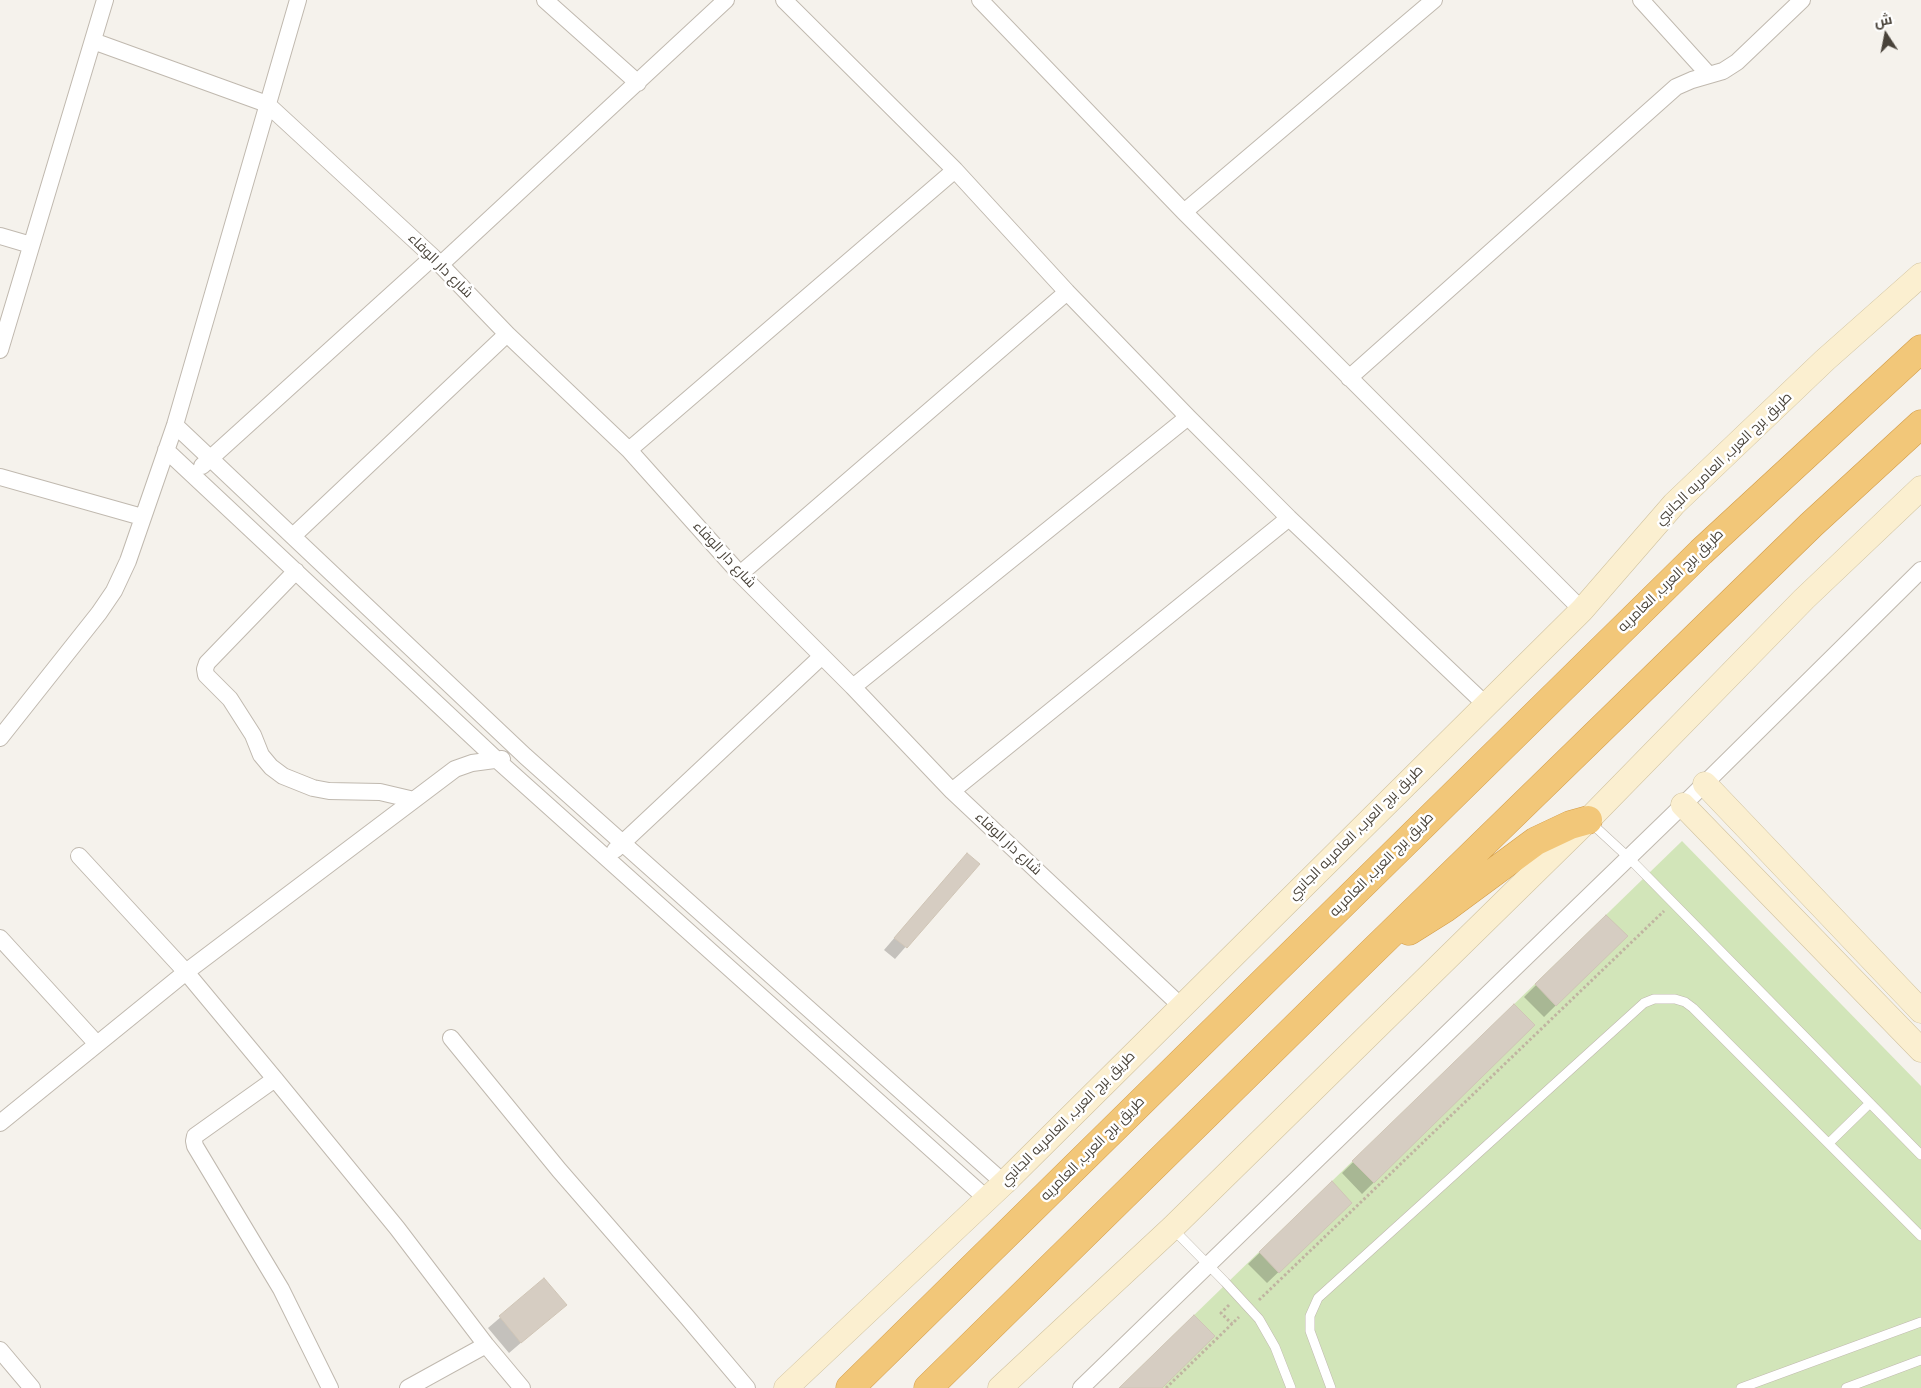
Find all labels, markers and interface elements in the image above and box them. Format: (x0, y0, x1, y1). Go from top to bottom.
north arrow (1861, 10, 1911, 60)
text: ش (1873, 10, 1894, 31)
street label: شارع دار الوفاء (404, 230, 476, 302)
street label: طريق برج العرب, العامريه الجانبي (1652, 389, 1796, 529)
street label: شارع دار الوفاء (689, 518, 759, 592)
street label: طريق برج العرب, العامريه (1615, 526, 1727, 636)
street label: طريق برج العرب, العامريه الجانبي (1285, 762, 1427, 904)
street label: شارع دار الوفاء (971, 809, 1045, 879)
street label: طريق برج العرب, العامريه (1326, 809, 1438, 921)
street label: طريق برج العرب, العامريه الجانبي (997, 1048, 1139, 1190)
street label: طريق برج العرب, العامريه (1037, 1093, 1149, 1205)

